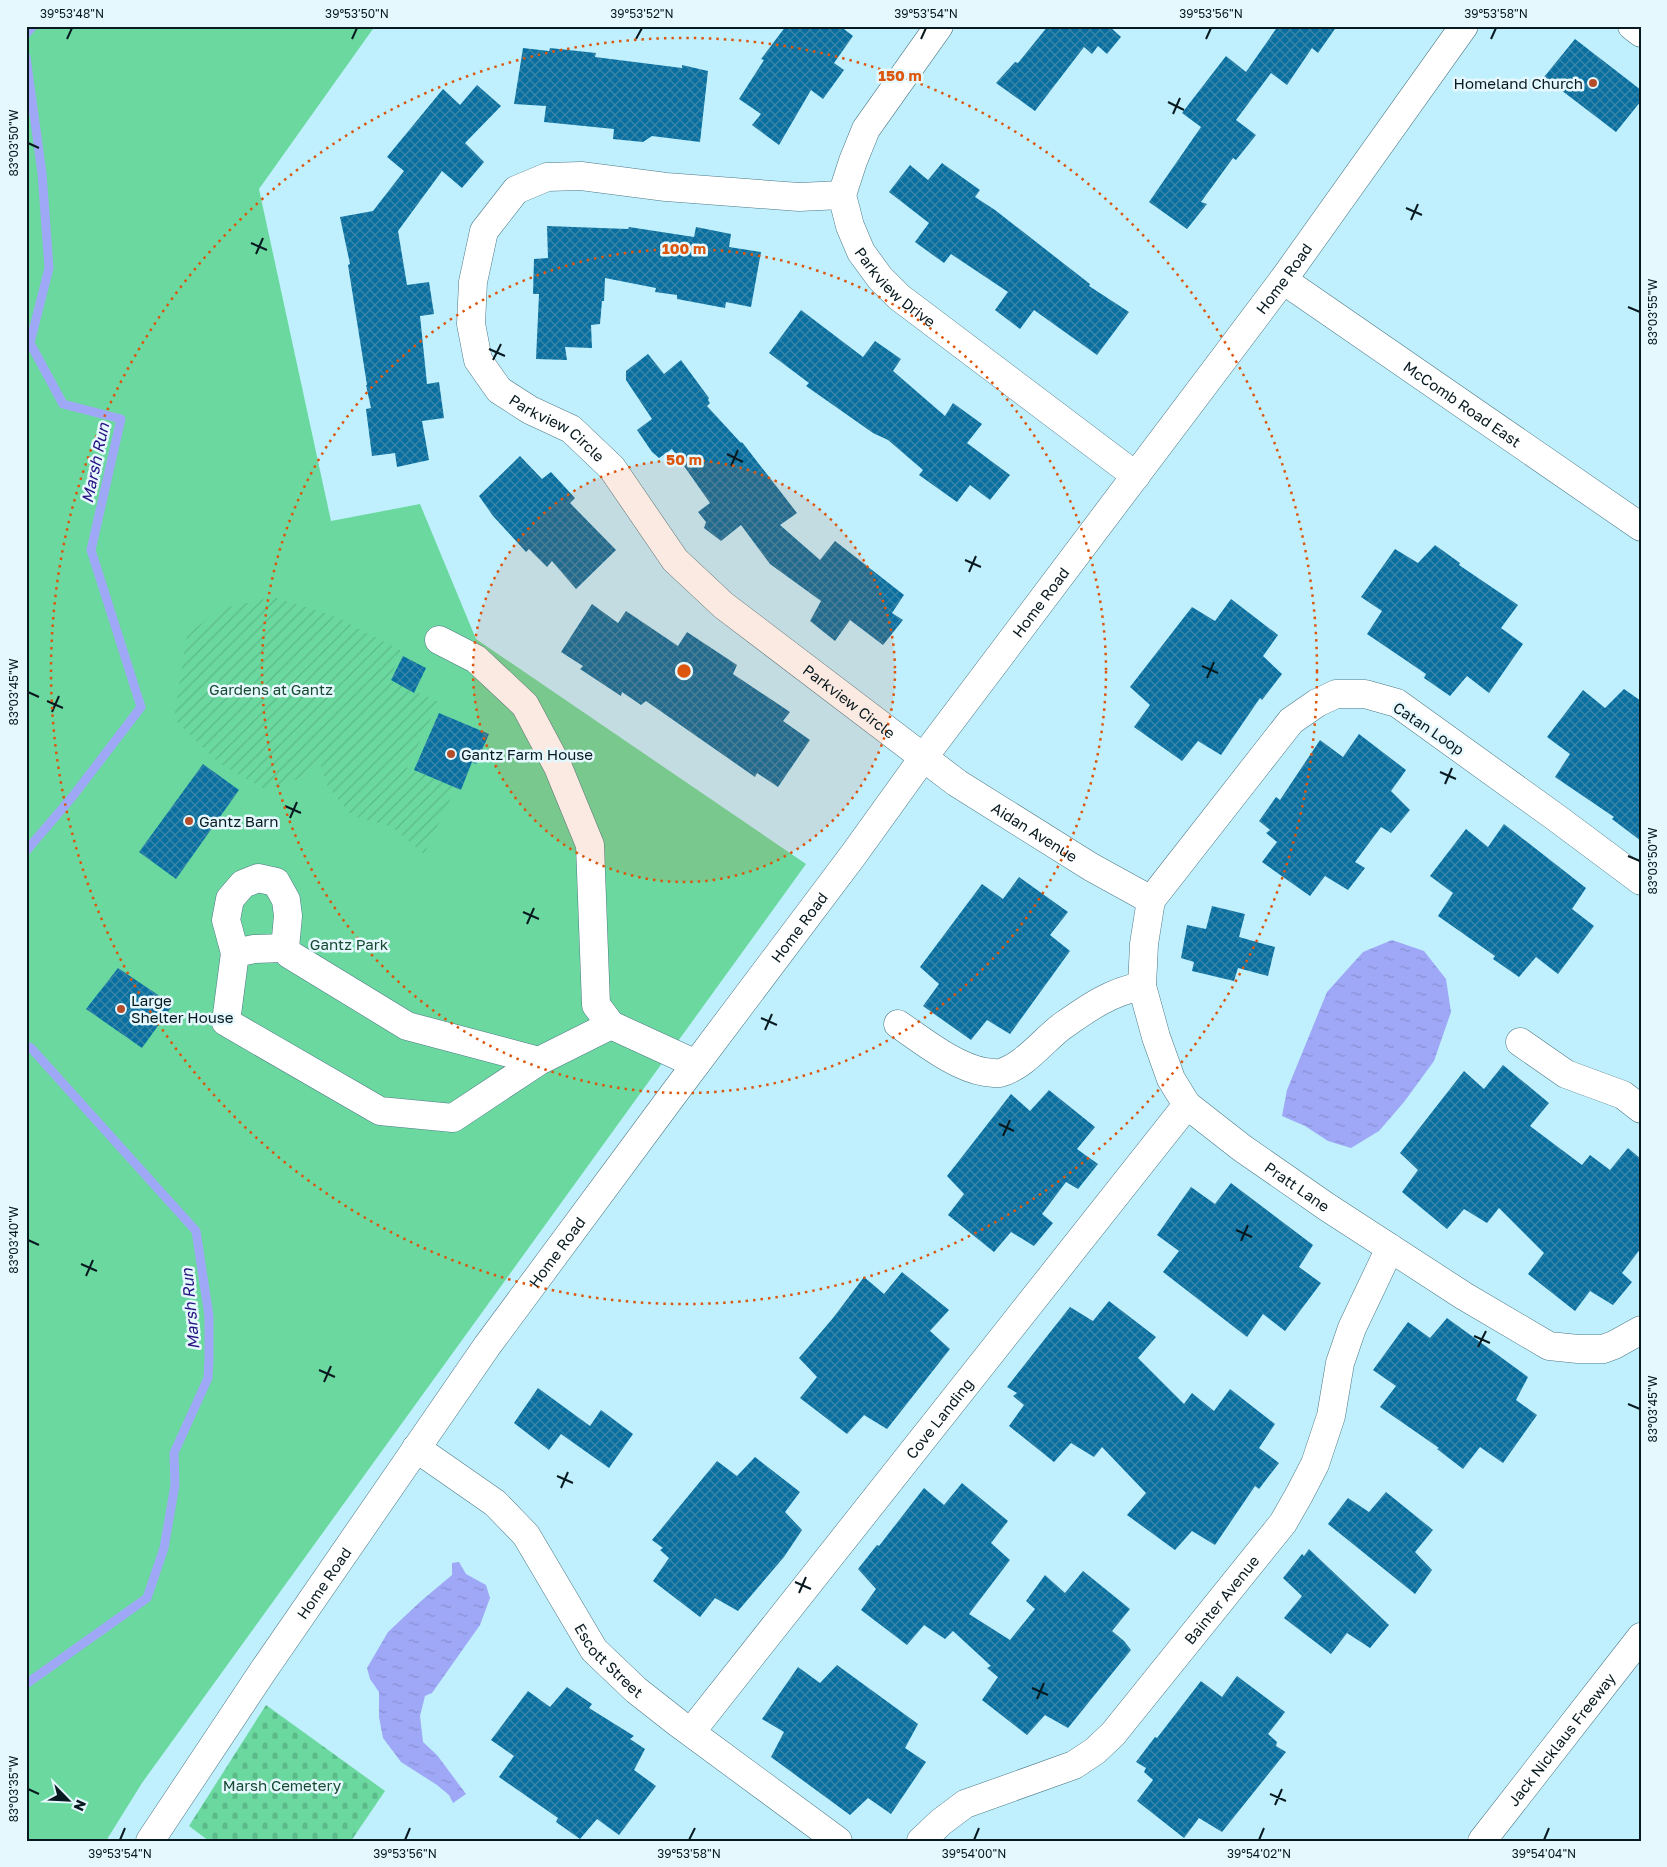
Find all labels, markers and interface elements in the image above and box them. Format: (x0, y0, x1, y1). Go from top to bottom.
text: 39°53'48"N (40, 6, 104, 21)
text: 39°53'50"N (325, 6, 389, 21)
text: 39°53'52"N (610, 6, 674, 21)
text: 39°53'54"N (894, 6, 958, 21)
text: 39°53'56"N (1179, 6, 1243, 21)
text: 39°53'58"N (1464, 6, 1528, 21)
text: 150 m (878, 66, 922, 84)
place label: Homeland Church (1454, 74, 1583, 92)
marker: Homeland Church (1587, 77, 1599, 89)
text: 83°03'50"W (6, 109, 21, 176)
text: 100 m (662, 239, 706, 257)
street label: Home Road (1252, 240, 1315, 317)
street label: Parkview Drive (851, 243, 939, 331)
text: 83°03'55"W (1645, 278, 1660, 345)
street label: McComb Road East (1400, 357, 1525, 451)
street label: Parkview Circle (506, 390, 609, 465)
water label: Marsh Run (77, 420, 113, 505)
text: 50 m (666, 450, 702, 468)
street label: Home Road (1008, 564, 1073, 641)
text: 83°03'45"W (6, 658, 21, 725)
street label: Parkview Circle (800, 660, 899, 742)
centre of rings (675, 662, 693, 680)
park label: Gardens at Gantz (209, 680, 333, 698)
street label: Catan Loop (1390, 698, 1468, 758)
place label: Gantz Farm House (461, 745, 593, 763)
marker: Gantz Farm House (445, 748, 457, 760)
street label: Aidan Avenue (989, 798, 1081, 865)
place label: Gantz Barn (199, 812, 278, 830)
marker: Gantz Barn (183, 815, 195, 827)
text: 83°03'50"W (1645, 827, 1660, 894)
street label: Home Road (767, 889, 831, 966)
park label: Gantz Park (310, 935, 389, 953)
place label: Large Shelter House (131, 991, 234, 1026)
marker: Large Shelter House (115, 1003, 127, 1015)
street label: Pratt Lane (1262, 1158, 1333, 1215)
text: 83°03'40"W (6, 1206, 21, 1274)
street label: Home Road (525, 1213, 589, 1291)
water label: Marsh Run (176, 1266, 204, 1350)
street label: Cove Landing (902, 1374, 977, 1462)
text: 83°03'45"W (1645, 1375, 1660, 1442)
street label: Home Road (293, 1544, 355, 1622)
street label: Bainter Avenue (1180, 1551, 1263, 1648)
street label: Escott Street (571, 1620, 647, 1701)
street label: Jack Nicklaus Freeway (1504, 1669, 1619, 1809)
text: 83°03'35"W (6, 1755, 21, 1822)
north arrow (42, 1774, 92, 1824)
park label: Marsh Cemetery (223, 1776, 342, 1794)
text: N (70, 1797, 90, 1814)
text: 39°53'54"N (88, 1846, 152, 1861)
text: 39°53'56"N (373, 1846, 437, 1861)
text: 39°53'58"N (657, 1846, 721, 1861)
text: 39°54'00"N (942, 1846, 1006, 1861)
text: 39°54'02"N (1227, 1846, 1291, 1861)
text: 39°54'04"N (1512, 1846, 1576, 1861)

